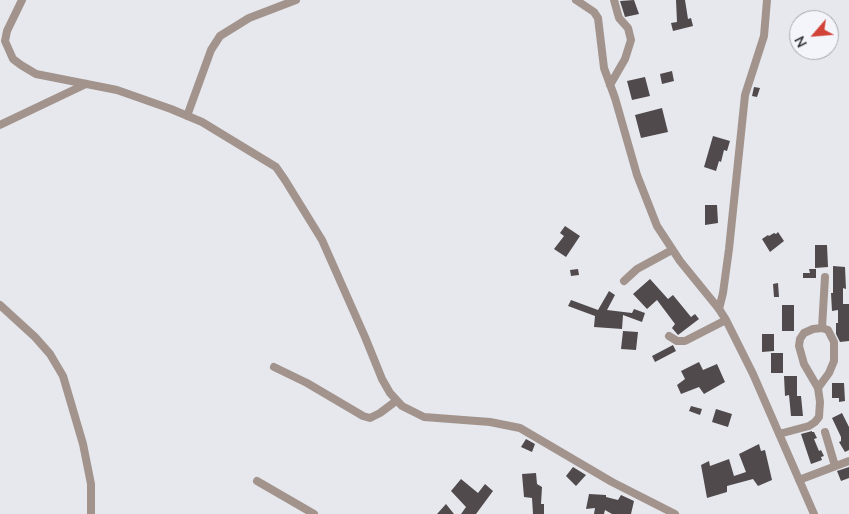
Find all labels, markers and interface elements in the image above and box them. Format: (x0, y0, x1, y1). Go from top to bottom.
north arrow (789, 10, 839, 60)
text: N (790, 33, 812, 51)

